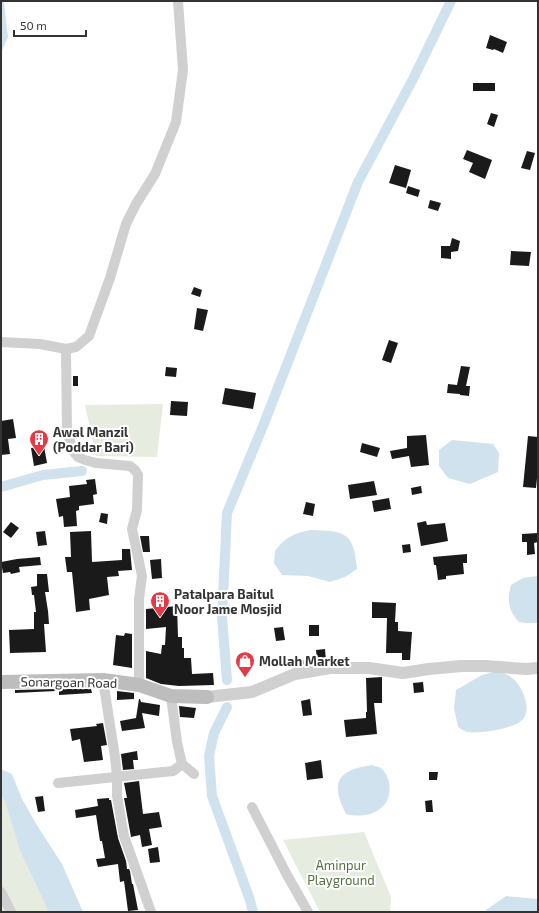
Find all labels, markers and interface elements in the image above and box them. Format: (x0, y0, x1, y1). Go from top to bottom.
scale bar (14, 12, 86, 38)
text: 50 m (20, 18, 47, 32)
place label: Awal Manzil (Poddar Bari) (53, 424, 134, 455)
building icon: Awal Manzil (Poddar Bari) (28, 428, 50, 456)
place label: Patalpara Baitul Noor Jame Mosjid (174, 586, 282, 617)
building icon: Patalpara Baitul Noor Jame Mosjid (149, 590, 171, 618)
shop icon: Mollah Market (234, 650, 256, 678)
place label: Mollah Market (259, 653, 350, 669)
street label: Sonargoan Road (21, 673, 117, 691)
park label: Aminpur Playground (307, 857, 375, 888)

